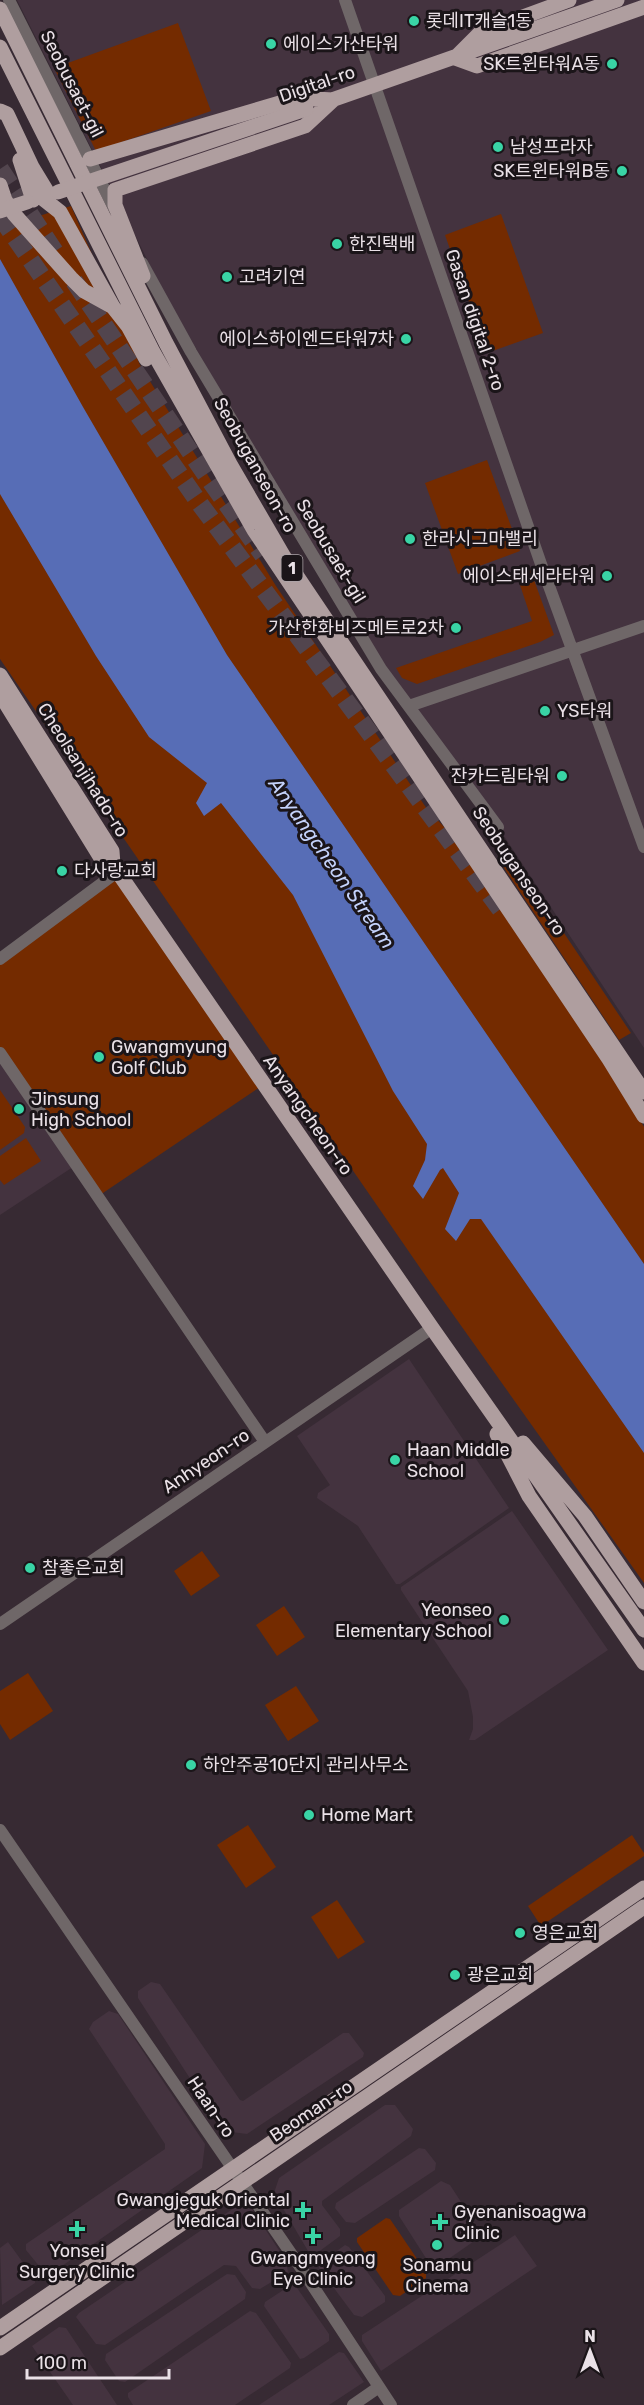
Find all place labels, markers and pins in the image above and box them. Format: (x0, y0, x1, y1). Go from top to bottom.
place label: 롯데IT캐슬1동 (426, 10, 532, 32)
marker: 롯데IT캐슬1동 (407, 14, 421, 28)
place label: 에이스가산타워 (283, 33, 399, 55)
marker: 에이스가산타워 (264, 37, 278, 51)
place label: SK트윈타워A동 (483, 53, 600, 75)
marker: SK트윈타워A동 (605, 57, 619, 71)
place label: 남성프라자 (510, 136, 593, 158)
marker: 남성프라자 (491, 140, 505, 154)
place label: SK트윈타워B동 (493, 160, 610, 182)
marker: SK트윈타워B동 (615, 164, 629, 178)
place label: 한진택배 (349, 233, 415, 255)
marker: 한진택배 (330, 237, 344, 251)
place label: 고려기연 (239, 266, 305, 288)
marker: 고려기연 (220, 270, 234, 284)
place label: 에이스하이엔드타워7차 (219, 328, 394, 350)
marker: 에이스하이엔드타워7차 (399, 332, 413, 346)
place label: 한라시그마밸리 (422, 528, 538, 550)
marker: 한라시그마밸리 (403, 532, 417, 546)
place label: 에이스태세라타워 (463, 565, 595, 587)
marker: 에이스태세라타워 (600, 569, 614, 583)
place label: 가산한화비즈메트로2차 (268, 617, 444, 639)
marker: 가산한화비즈메트로2차 (449, 621, 463, 635)
place label: YS타워 (557, 700, 613, 722)
marker: YS타워 (538, 704, 552, 718)
place label: 잔카드림타워 (451, 765, 550, 787)
marker: 잔카드림타워 (555, 769, 569, 783)
place label: 다사랑교회 (74, 860, 157, 882)
marker: 다사랑교회 (55, 864, 69, 878)
place label: Gwangmyung Golf Club (111, 1036, 227, 1079)
marker: Gwangmyung Golf Club (92, 1050, 106, 1064)
place label: Jinsung High School (31, 1088, 131, 1131)
marker: Jinsung High School (12, 1102, 26, 1116)
place label: Haan Middle School (407, 1439, 510, 1482)
marker: Haan Middle School (388, 1453, 402, 1467)
place label: 참좋은교회 (42, 1557, 125, 1579)
marker: 참좋은교회 (23, 1561, 37, 1575)
place label: Yeonseo Elementary School (335, 1599, 492, 1642)
marker: Yeonseo Elementary School (497, 1613, 511, 1627)
place label: 하안주공10단지 관리사무소 (203, 1754, 409, 1776)
marker: 하안주공10단지 관리사무소 (184, 1758, 198, 1772)
place label: Home Mart (321, 1804, 413, 1826)
marker: Home Mart (302, 1808, 316, 1822)
place label: 영은교회 (532, 1922, 598, 1944)
marker: 영은교회 (513, 1926, 527, 1940)
place label: 광은교회 (467, 1964, 533, 1986)
marker: 광은교회 (448, 1968, 462, 1982)
place label: Gwangjeguk Oriental Medical Clinic (117, 2189, 290, 2232)
marker: Gwangjeguk Oriental Medical Clinic (294, 2201, 312, 2219)
place label: Gyenanisoagwa Clinic (454, 2201, 586, 2244)
marker: Gyenanisoagwa Clinic (431, 2213, 449, 2231)
marker: Yonsei Surgery Clinic (68, 2220, 86, 2238)
marker: Gwangmyeong Eye Clinic (304, 2227, 322, 2245)
marker: Sonamu Cinema (430, 2238, 444, 2252)
place label: Yonsei Surgery Clinic (19, 2240, 135, 2283)
place label: Gwangmyeong Eye Clinic (250, 2247, 376, 2290)
place label: Sonamu Cinema (402, 2254, 472, 2297)

